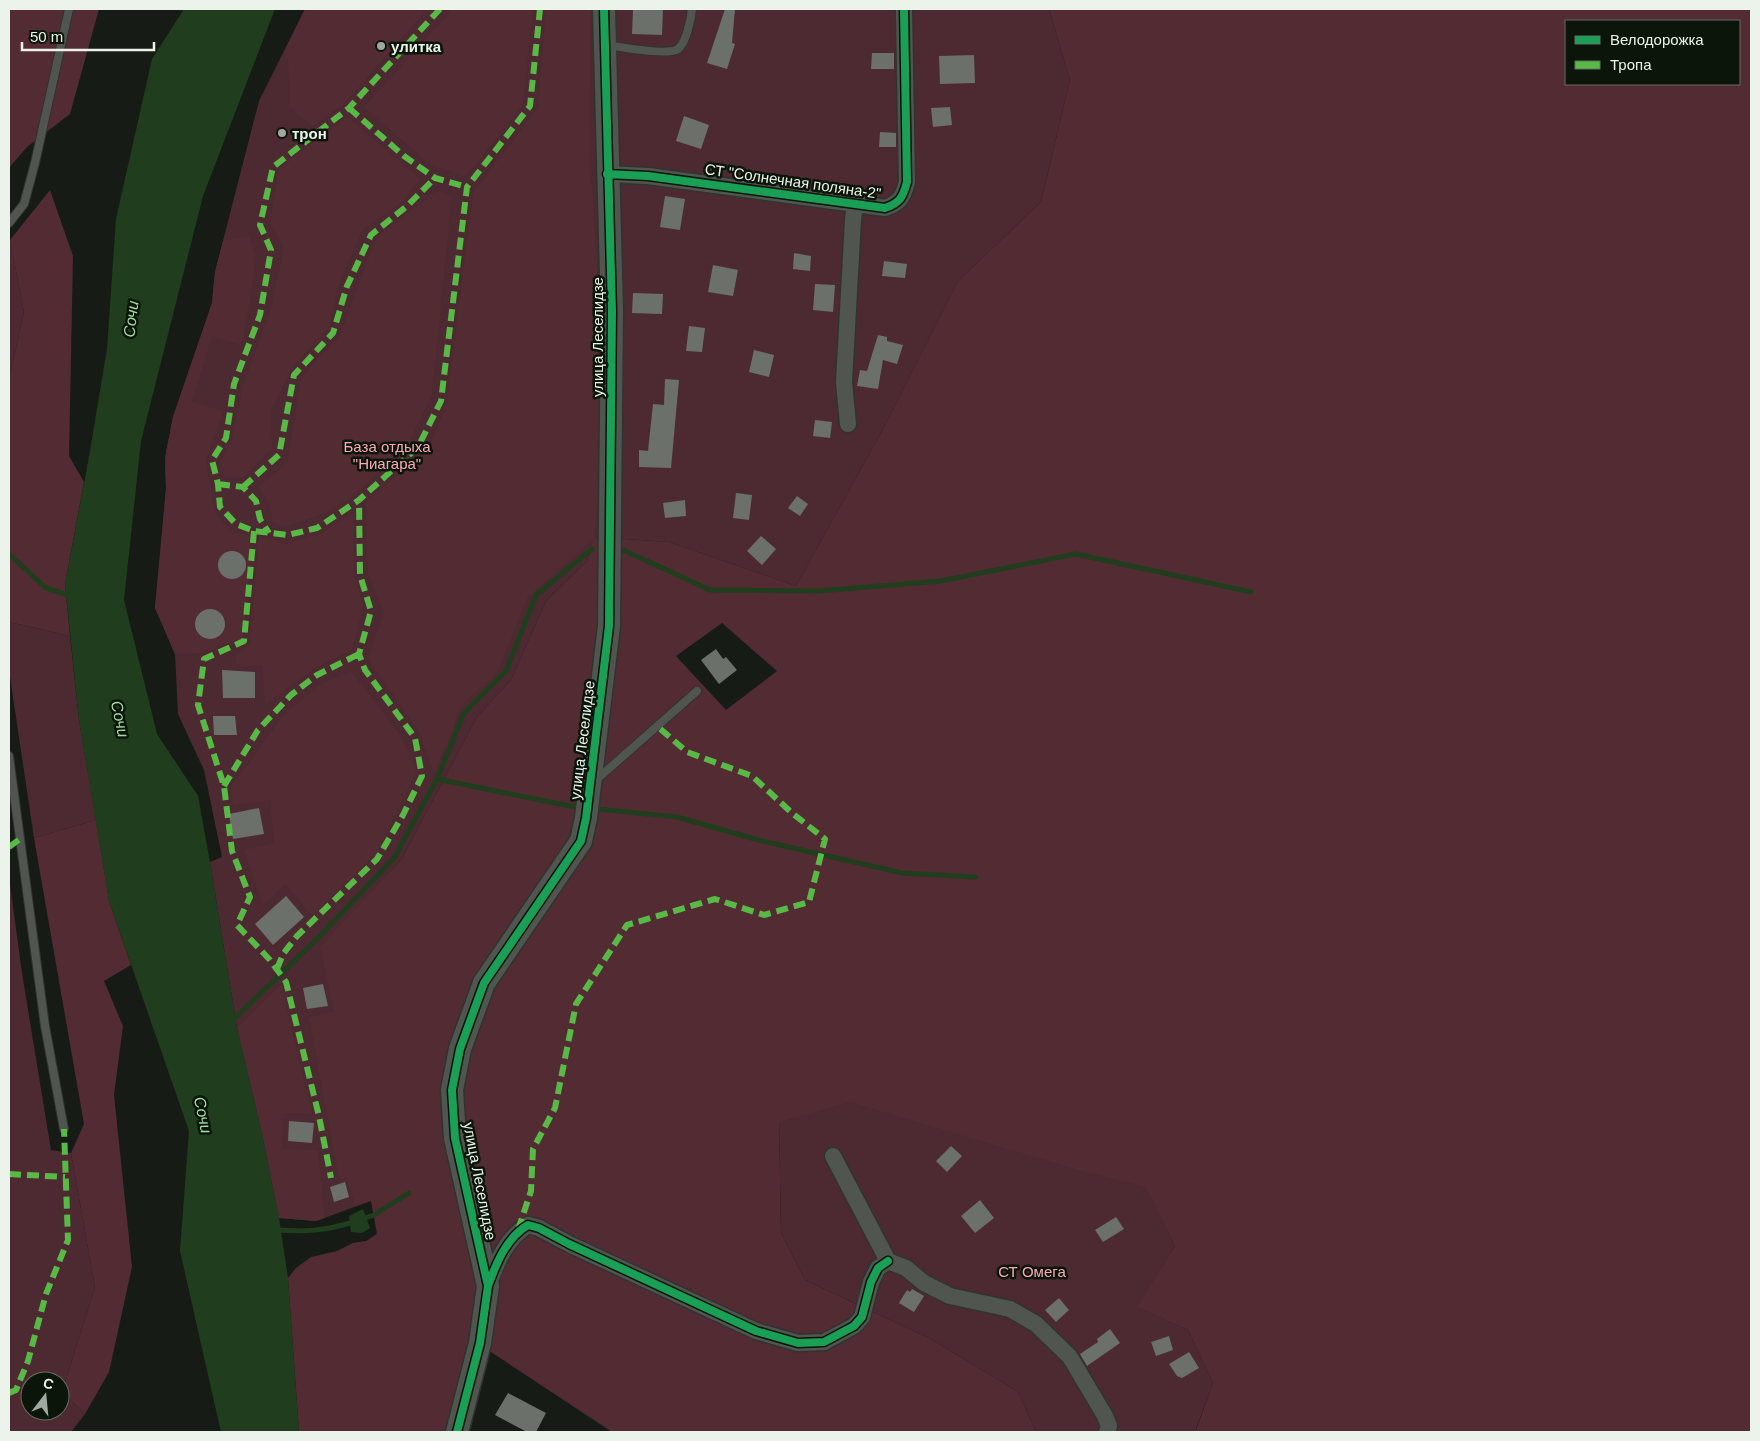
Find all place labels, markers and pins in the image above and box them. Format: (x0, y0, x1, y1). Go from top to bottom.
place label: улитка (391, 38, 442, 55)
marker: улитка (375, 40, 387, 52)
place label: трон (292, 125, 327, 142)
marker: трон (276, 127, 288, 139)

